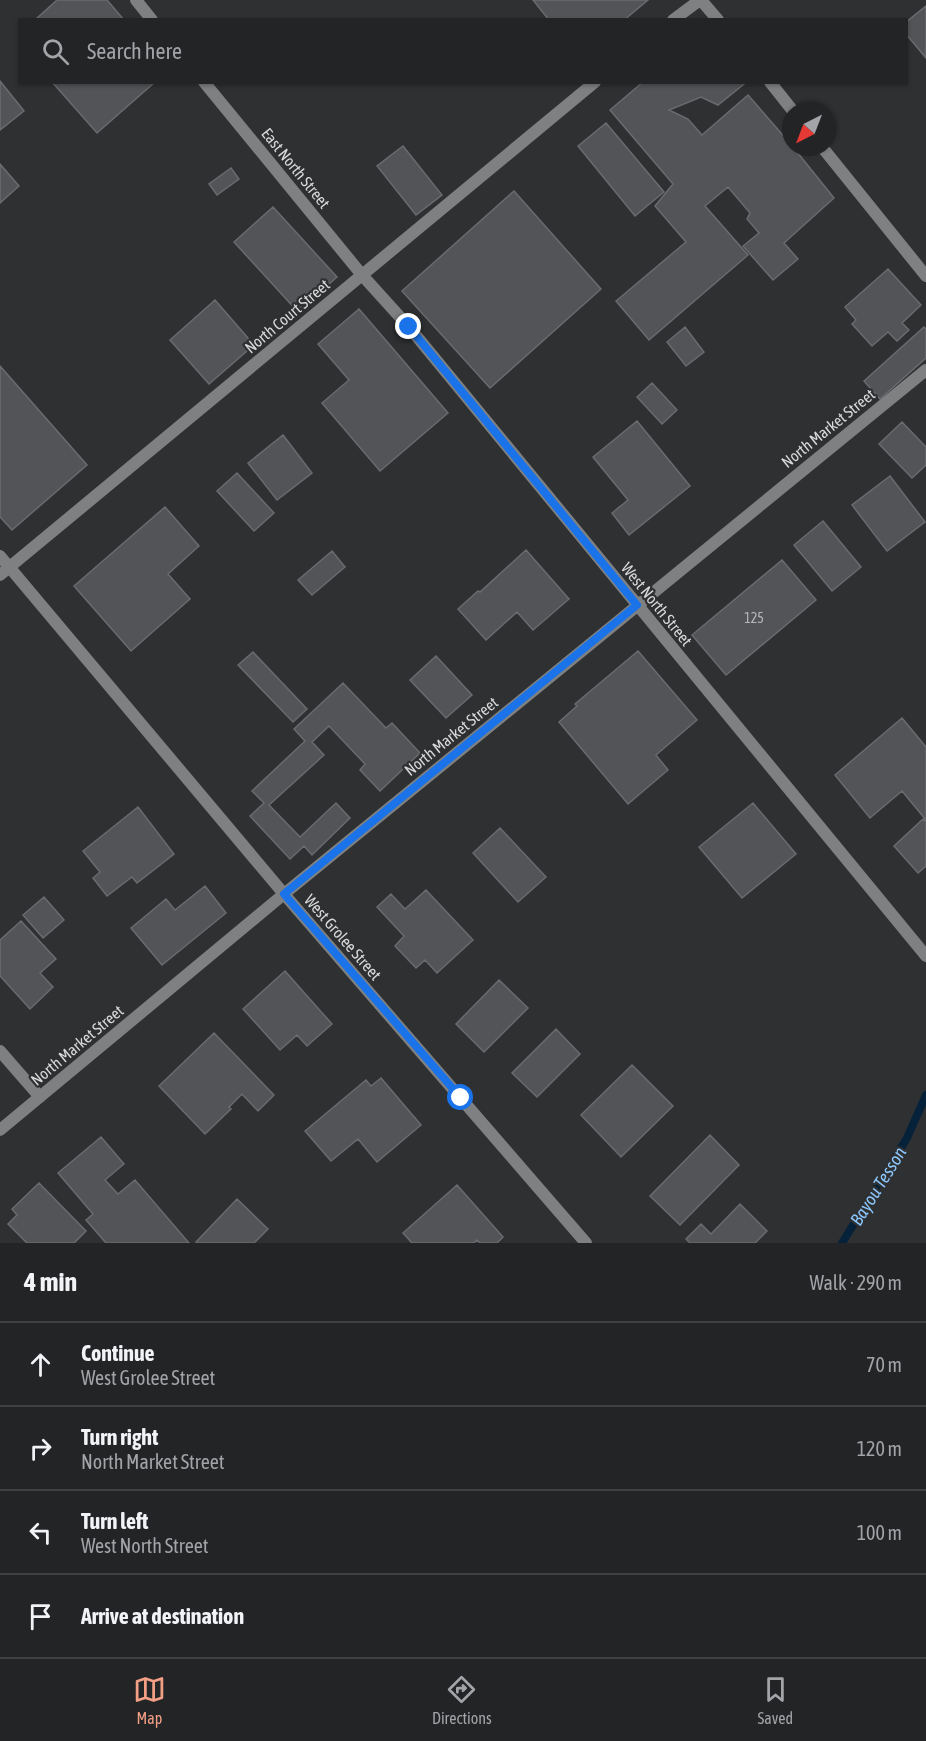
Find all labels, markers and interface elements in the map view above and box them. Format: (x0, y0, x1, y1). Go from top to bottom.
search box (18, 18, 908, 84)
icon: search (39, 35, 72, 68)
text: Search here (87, 38, 182, 64)
north arrow (782, 102, 836, 156)
street label: East North Street (258, 124, 334, 212)
street label: North Court Street (241, 275, 333, 357)
route end (395, 313, 421, 339)
street label: North Market Street (778, 385, 879, 471)
street label: West North Street (618, 559, 696, 650)
house number: 125 (744, 610, 764, 626)
street label: North Market Street (401, 693, 502, 779)
street label: West Grolee Street (301, 891, 385, 984)
street label: North Market Street (27, 1001, 127, 1089)
route start (447, 1084, 473, 1110)
water label: Bayou Tesson (846, 1143, 911, 1229)
text: 4 min (24, 1267, 77, 1297)
text: Walk · 290 m (810, 1271, 902, 1294)
text: Continue (81, 1340, 155, 1366)
icon: ahead (24, 1348, 57, 1381)
text: 70 m (866, 1353, 902, 1376)
text: West Grolee Street (81, 1366, 215, 1389)
text: Turn right (81, 1424, 158, 1450)
icon: right (24, 1432, 57, 1465)
text: 120 m (857, 1437, 902, 1460)
text: North Market Street (81, 1450, 225, 1473)
text: Turn left (81, 1508, 148, 1534)
icon: left (24, 1516, 57, 1549)
text: 100 m (857, 1521, 902, 1544)
text: West North Street (81, 1534, 209, 1557)
icon: arrive (24, 1600, 57, 1633)
text: Arrive at destination (81, 1603, 244, 1629)
tab: Map (133, 1673, 166, 1727)
tab: Directions (432, 1673, 492, 1727)
tab: Saved (758, 1673, 793, 1727)

